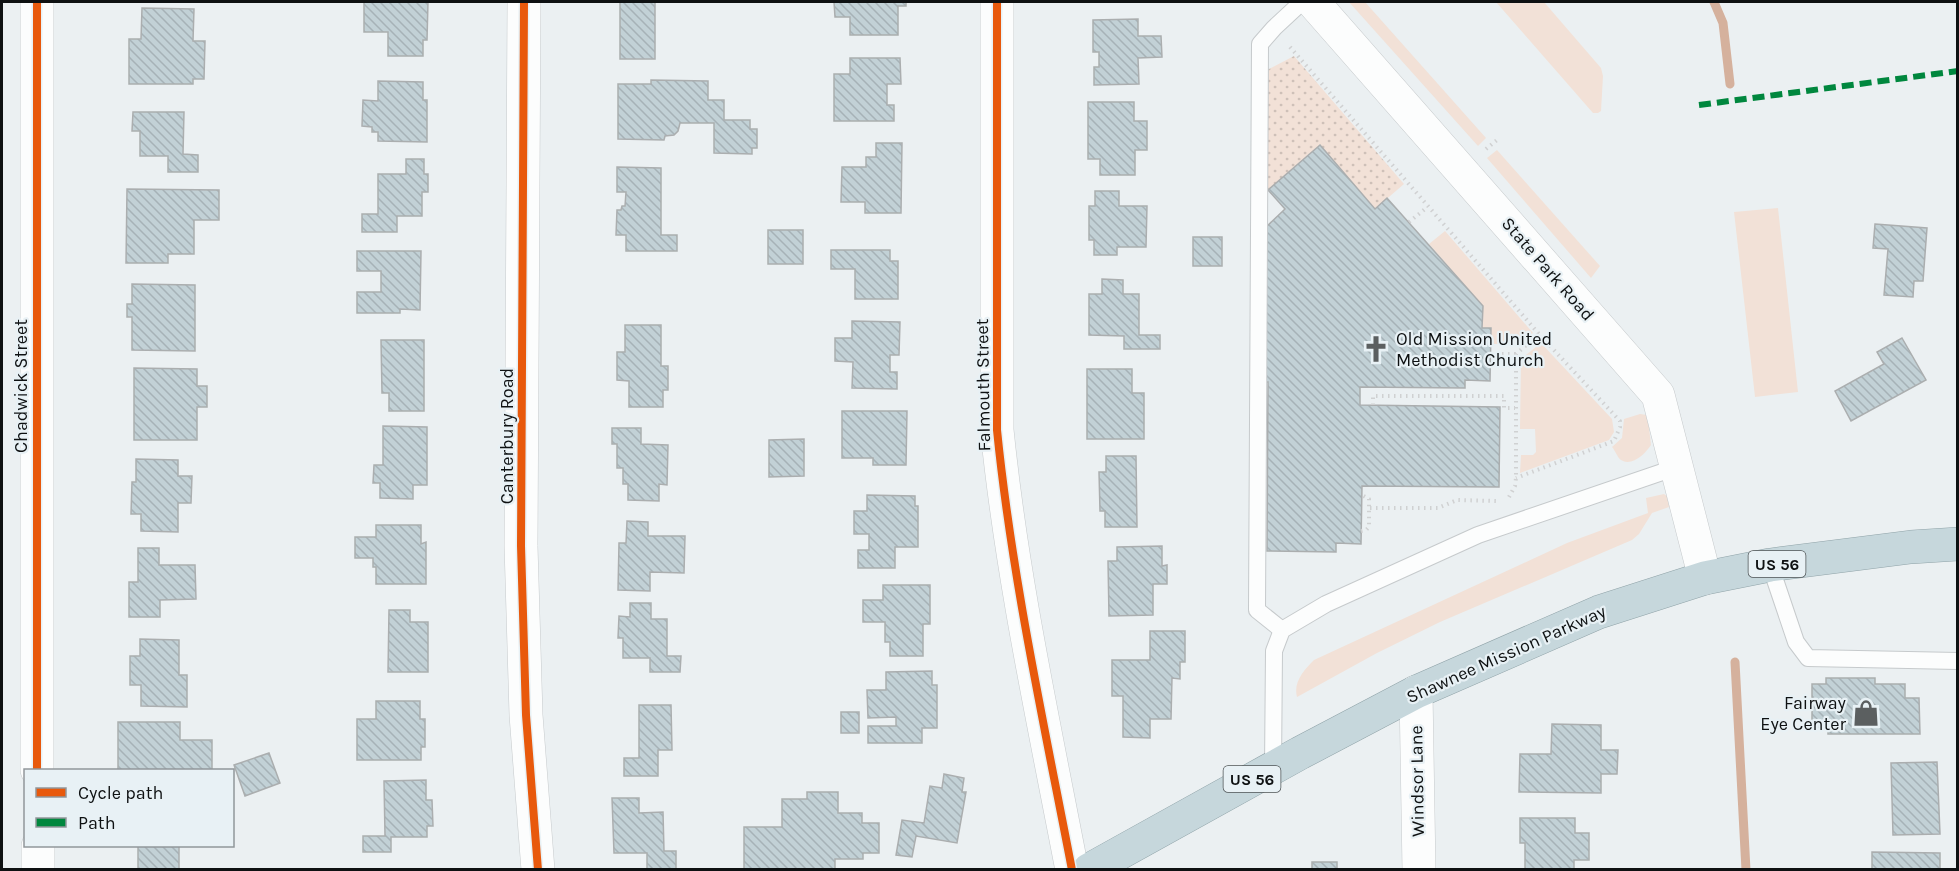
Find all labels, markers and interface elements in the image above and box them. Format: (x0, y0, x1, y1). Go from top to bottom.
street label: State Park Road (1497, 213, 1599, 325)
street label: Falmouth Street (971, 318, 995, 452)
street label: Chadwick Street (10, 319, 32, 453)
place label: Old Mission United Methodist Church (1396, 328, 1552, 371)
church icon: Old Mission United Methodist Church (1361, 334, 1391, 364)
street label: Canterbury Road (496, 368, 518, 504)
road number: US 56 (1748, 551, 1806, 577)
street label: Shawnee Mission Parkway (1403, 600, 1610, 708)
place label: Fairway Eye Center (1760, 692, 1847, 735)
shop icon: Fairway Eye Center (1851, 698, 1881, 728)
street label: Windsor Lane (1405, 725, 1429, 837)
road number: US 56 (1224, 766, 1280, 792)
legend (24, 769, 234, 847)
text: Cycle path (78, 782, 163, 804)
text: Path (78, 812, 116, 834)

